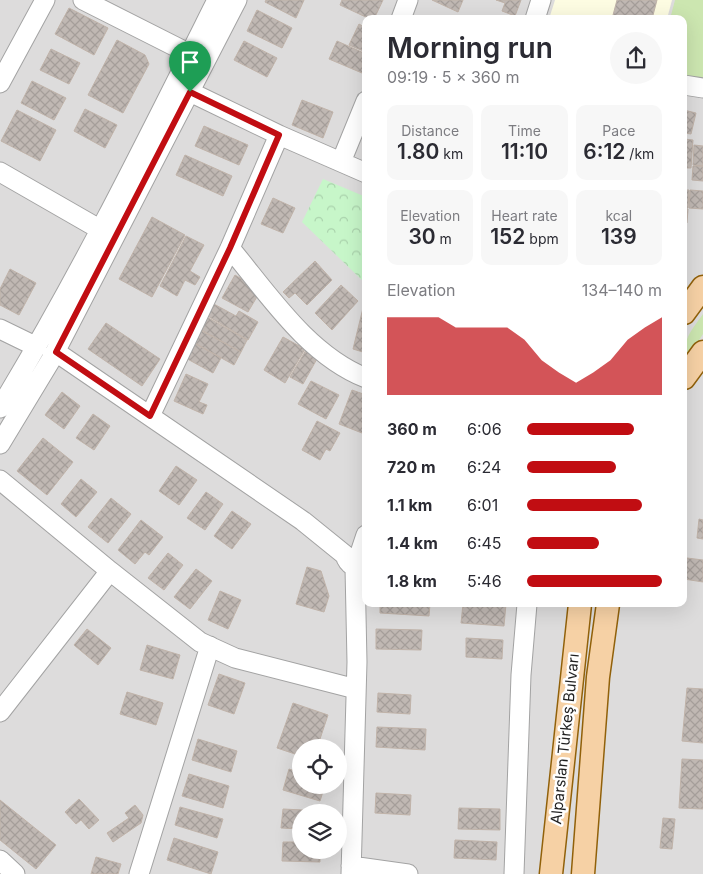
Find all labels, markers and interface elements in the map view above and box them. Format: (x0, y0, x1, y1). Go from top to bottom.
text: Morning run (387, 31, 553, 65)
button: share (610, 32, 662, 84)
pin (169, 41, 211, 92)
icon: arrive (176, 48, 204, 76)
text: 09:19 · 5 × 360 m (387, 67, 519, 87)
text: Distance (401, 122, 459, 139)
text: Time (508, 122, 541, 139)
text: Pace (602, 122, 635, 139)
text: 1.80 (397, 139, 439, 164)
text: 11:10 (501, 139, 548, 164)
text: 6:12 (583, 139, 625, 164)
text: km (439, 145, 463, 162)
text: /km (625, 145, 654, 162)
text: Elevation (400, 207, 460, 224)
text: Heart rate (491, 207, 558, 224)
text: kcal (605, 207, 632, 224)
text: 30 (408, 224, 436, 249)
text: 152 (490, 224, 525, 249)
text: 139 (601, 224, 637, 249)
text: m (436, 230, 452, 247)
text: bpm (525, 230, 559, 247)
text: Elevation (387, 280, 456, 300)
text: 134–140 m (582, 280, 662, 300)
text: 360 m (387, 419, 437, 439)
text: 6:06 (467, 419, 502, 439)
text: 720 m (387, 457, 436, 477)
text: 6:24 (467, 457, 501, 477)
text: 1.1 km (387, 495, 432, 515)
text: 6:01 (467, 495, 498, 515)
text: 1.4 km (387, 533, 438, 553)
text: 6:45 (467, 533, 502, 553)
text: 1.8 km (387, 571, 437, 591)
text: 5:46 (467, 571, 502, 591)
street label: Alparslan Türkeş Bulvarı (546, 653, 583, 825)
map controls (292, 739, 347, 859)
button: locate (292, 739, 347, 794)
button: layers (292, 804, 347, 859)

